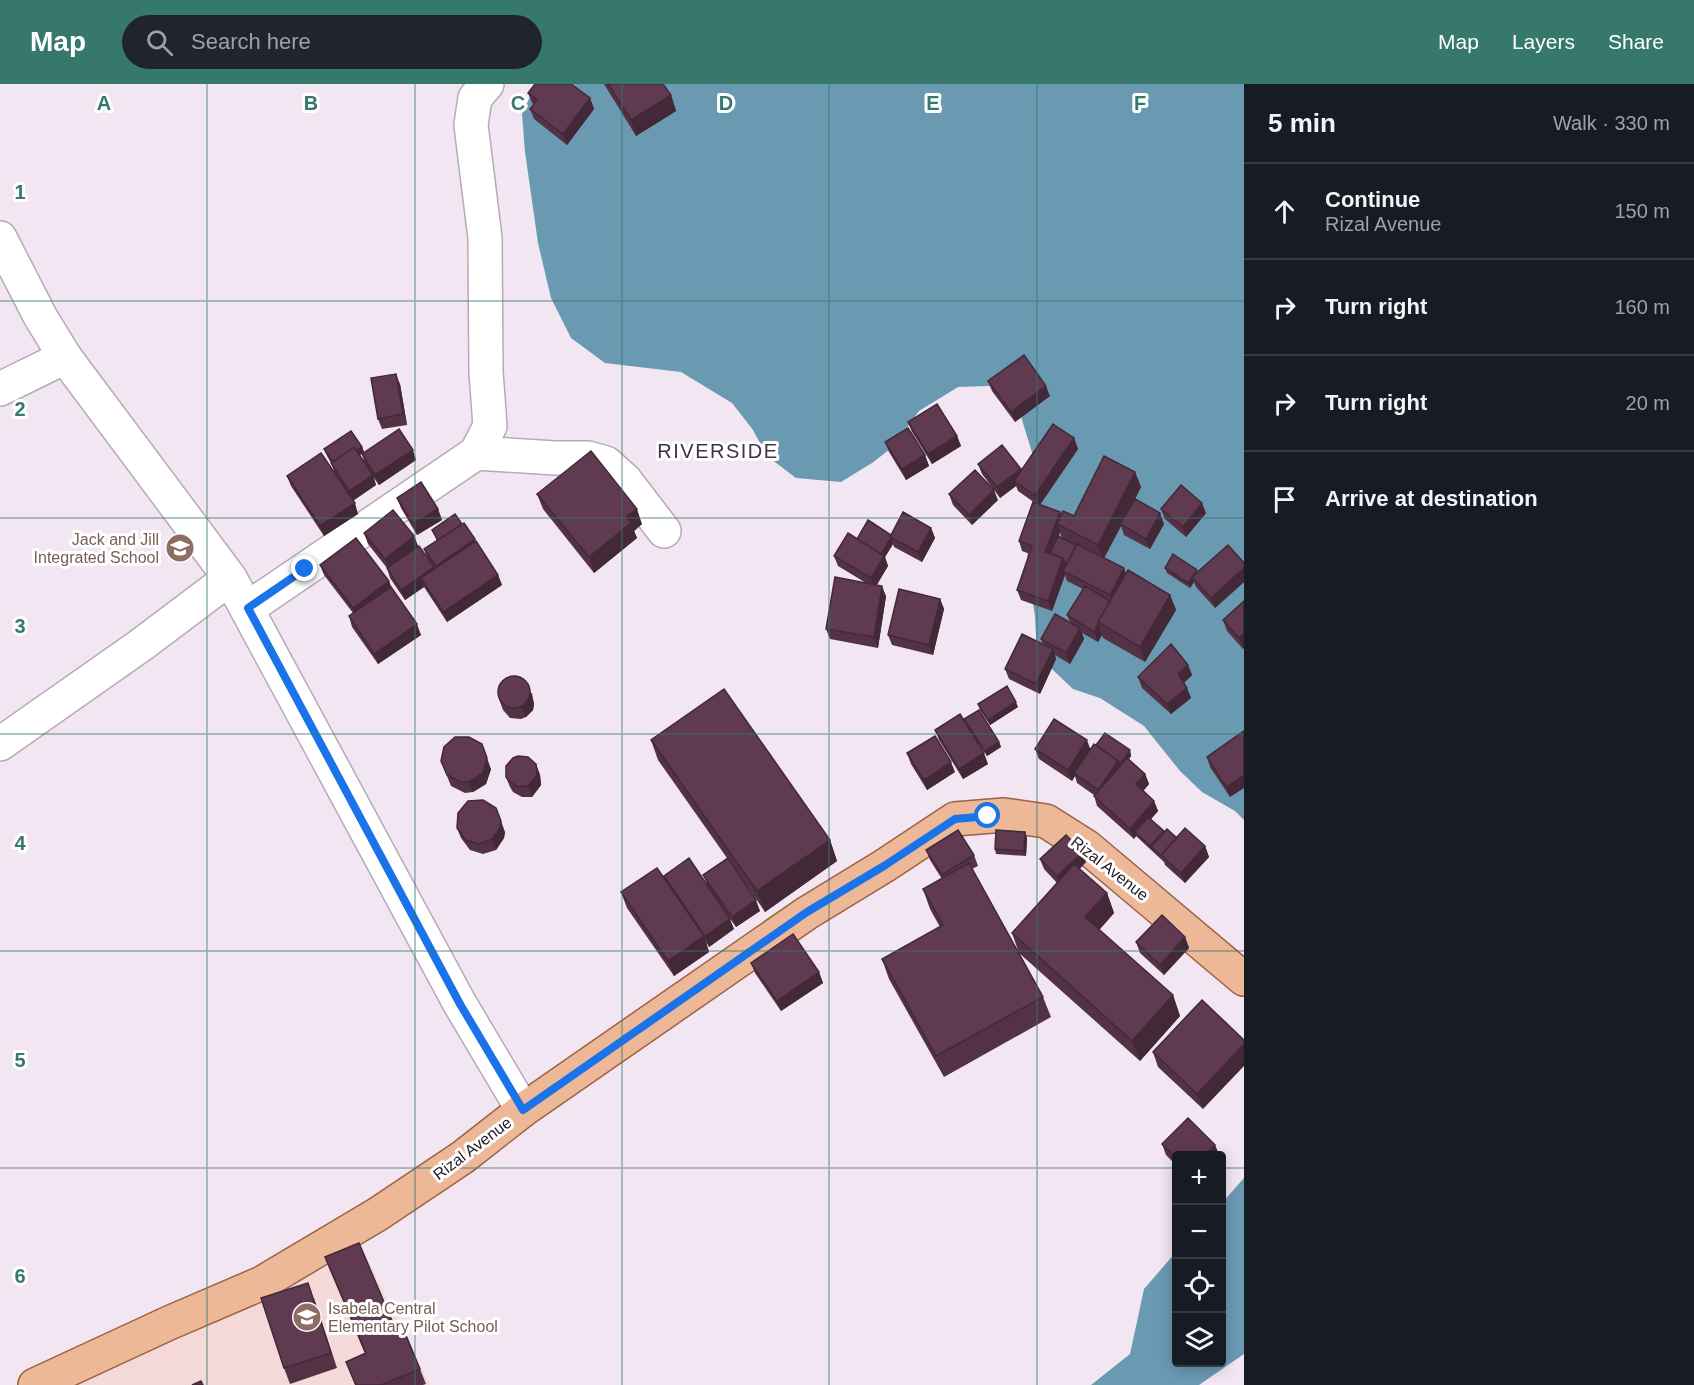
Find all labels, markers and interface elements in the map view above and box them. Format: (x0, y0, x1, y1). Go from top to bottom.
search box (122, 15, 542, 69)
text: Map (30, 26, 86, 57)
icon: search (143, 26, 176, 59)
text: Search here (191, 29, 311, 54)
text: Map (1438, 30, 1479, 53)
text: Layers (1512, 30, 1575, 53)
text: Share (1608, 30, 1664, 53)
text: A (97, 92, 111, 114)
text: B (304, 92, 318, 114)
text: C (511, 92, 525, 114)
text: D (719, 92, 733, 114)
text: E (926, 92, 940, 114)
text: F (1134, 92, 1146, 114)
text: 5 min (1268, 108, 1336, 138)
text: Walk · 330 m (1553, 112, 1670, 134)
text: 1 (14, 181, 26, 203)
text: Continue (1325, 187, 1420, 212)
icon: ahead (1268, 195, 1301, 228)
text: 150 m (1614, 200, 1670, 222)
text: Rizal Avenue (1325, 213, 1441, 235)
icon: right (1268, 291, 1301, 324)
text: Turn right (1325, 294, 1427, 319)
text: 160 m (1614, 296, 1670, 318)
icon: right (1268, 387, 1301, 420)
text: Turn right (1325, 390, 1427, 415)
text: 20 m (1626, 392, 1670, 414)
text: 2 (14, 398, 26, 420)
district label: RIVERSIDE (657, 440, 779, 462)
icon: arrive (1268, 483, 1301, 516)
text: Arrive at destination (1325, 486, 1538, 511)
place label: Jack and Jill Integrated School (34, 531, 159, 566)
school or university icon: Jack and Jill Integrated School (164, 532, 196, 564)
route end (291, 555, 317, 581)
text: 3 (14, 615, 26, 637)
route start (974, 802, 1000, 828)
text: 4 (14, 832, 26, 854)
street label: Rizal Avenue (1068, 833, 1152, 904)
text: 5 (14, 1049, 26, 1071)
street label: Rizal Avenue (430, 1114, 515, 1183)
map controls (1172, 1151, 1226, 1367)
button: + (1172, 1151, 1226, 1205)
button: − (1172, 1205, 1226, 1259)
button: locate (1172, 1259, 1226, 1313)
text: 6 (14, 1265, 26, 1287)
place label: Isabela Central Elementary Pilot School (328, 1300, 498, 1335)
school or university icon: Isabela Central Elementary Pilot School (291, 1301, 323, 1333)
button: layers (1172, 1313, 1226, 1367)

